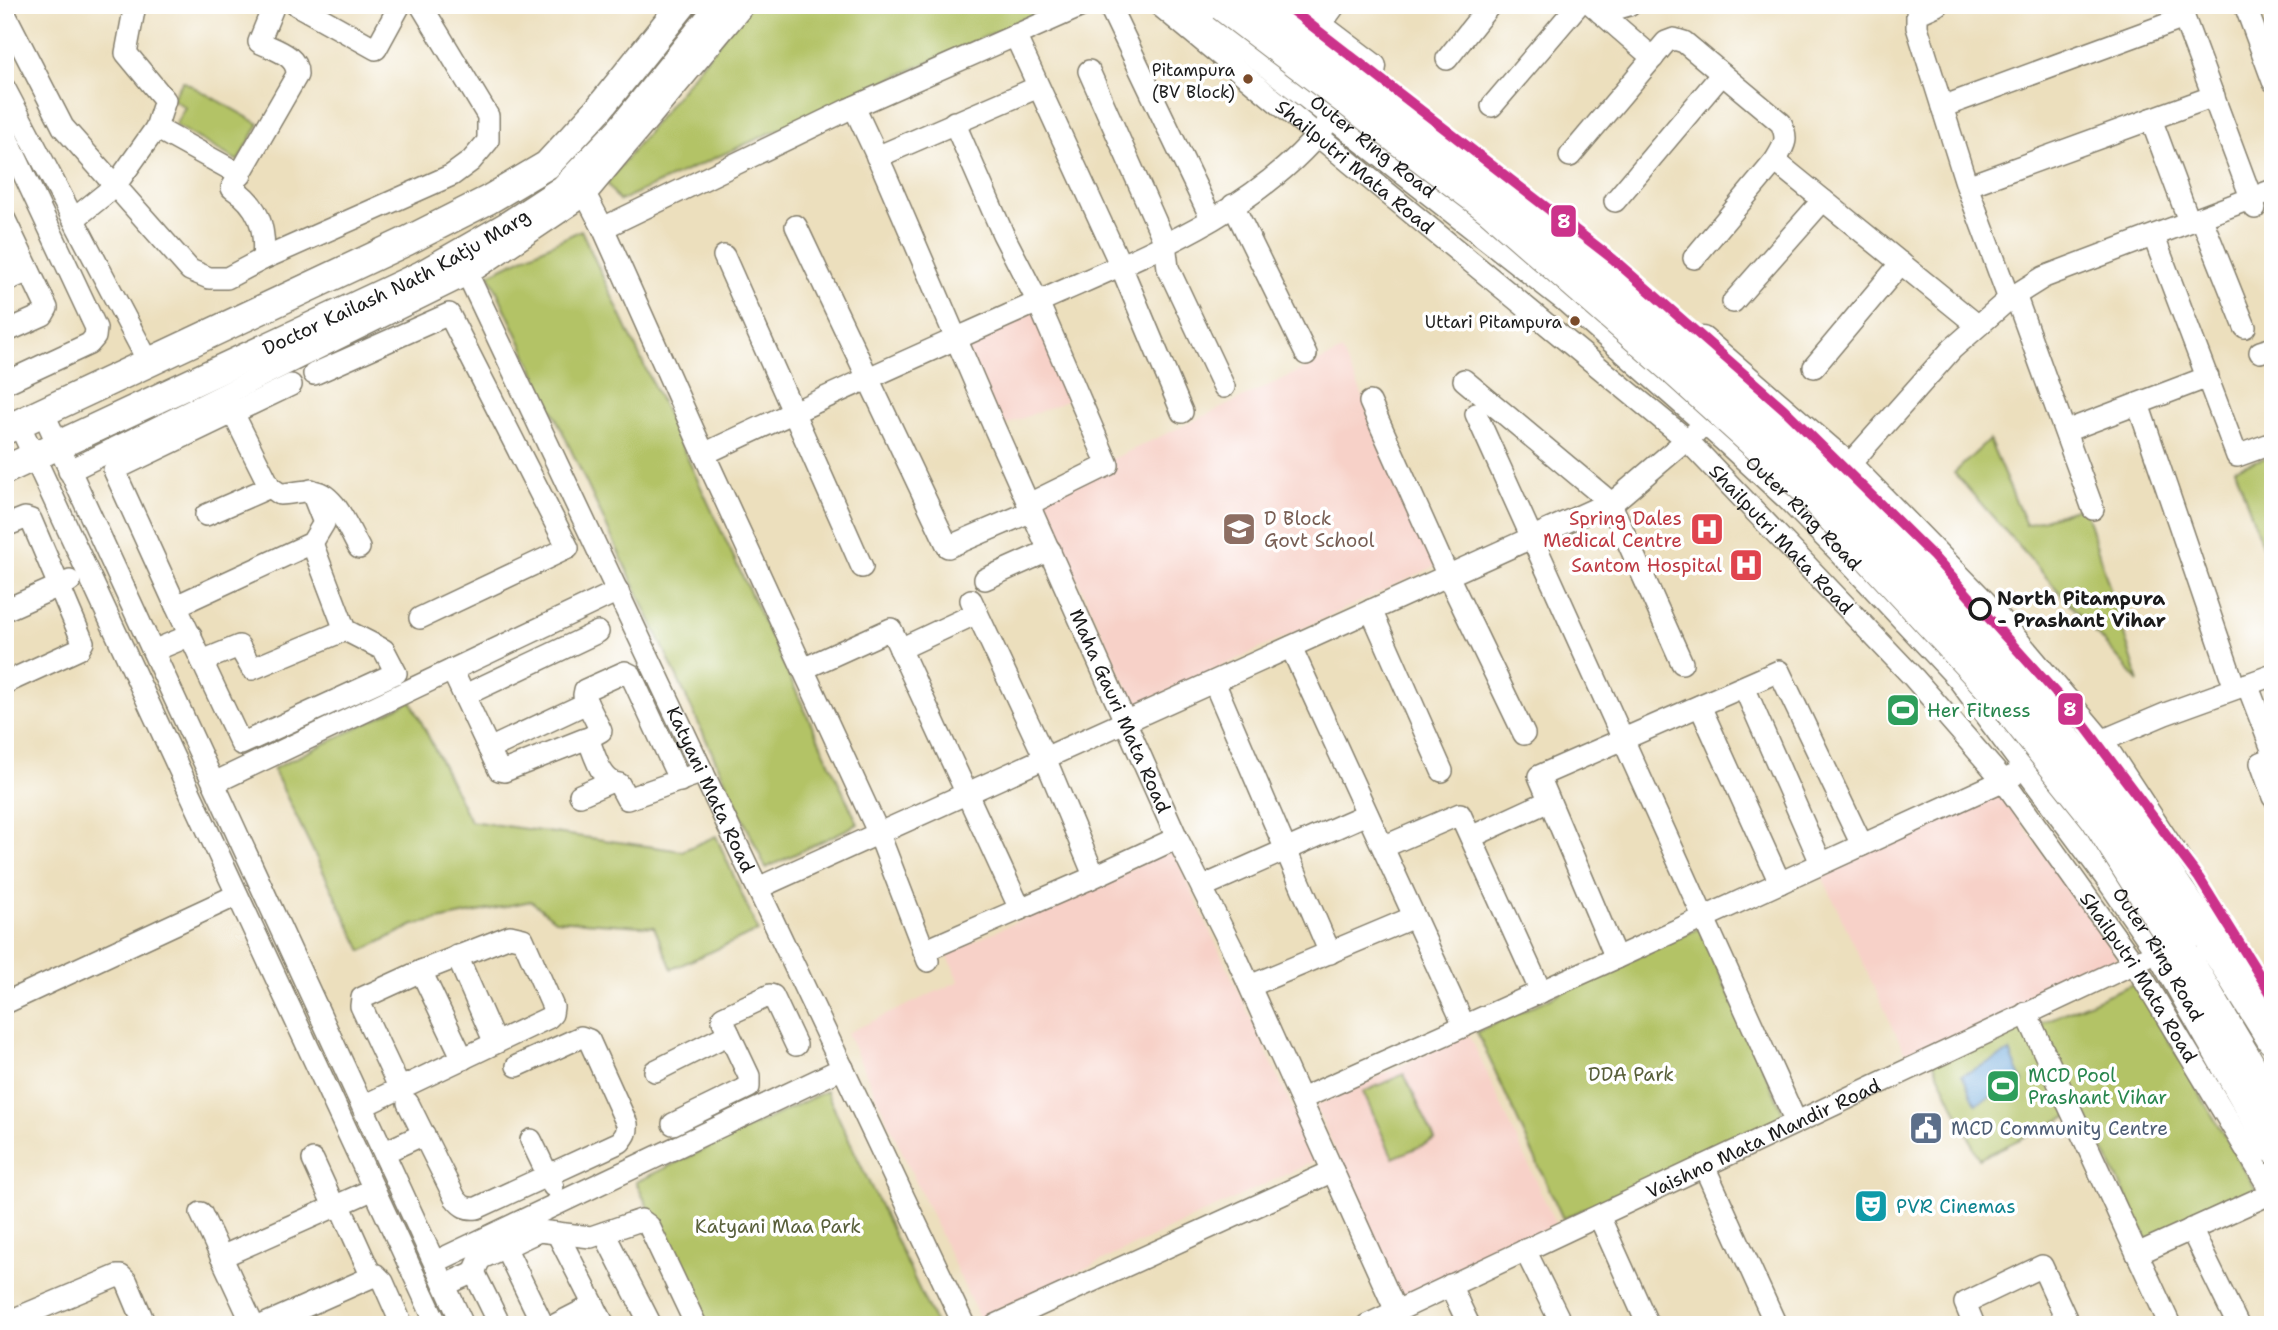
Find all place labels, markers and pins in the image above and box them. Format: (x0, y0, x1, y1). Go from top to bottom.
place label: Pitampura (BV Block) (1152, 59, 1235, 103)
marker: Pitampura (BV Block) (1241, 72, 1255, 86)
place label: Uttari Pitampura (1425, 311, 1562, 333)
marker: Uttari Pitampura (1568, 314, 1582, 328)
place label: D Block Govt School (1264, 506, 1375, 553)
place label: Spring Dales Medical Centre (1543, 506, 1682, 553)
school or university icon: D Block Govt School (1220, 510, 1258, 548)
hospital icon: Spring Dales Medical Centre (1688, 510, 1726, 548)
hospital icon: Santom Hospital (1727, 546, 1765, 584)
place label: Santom Hospital (1571, 553, 1722, 578)
place label: North Pitampura - Prashant Vihar (1997, 586, 2166, 633)
marker: North Pitampura - Prashant Vihar (1969, 598, 1991, 620)
sports icon: Her Fitness (1884, 691, 1922, 729)
place label: Her Fitness (1927, 698, 2031, 723)
place label: MCD Pool Prashant Vihar (2028, 1063, 2167, 1110)
sports icon: MCD Pool Prashant Vihar (1984, 1067, 2022, 1105)
public building icon: MCD Community Centre (1907, 1109, 1945, 1147)
place label: MCD Community Centre (1951, 1116, 2168, 1141)
theatre icon: PVR Cinemas (1852, 1187, 1890, 1225)
place label: PVR Cinemas (1896, 1194, 2016, 1219)

